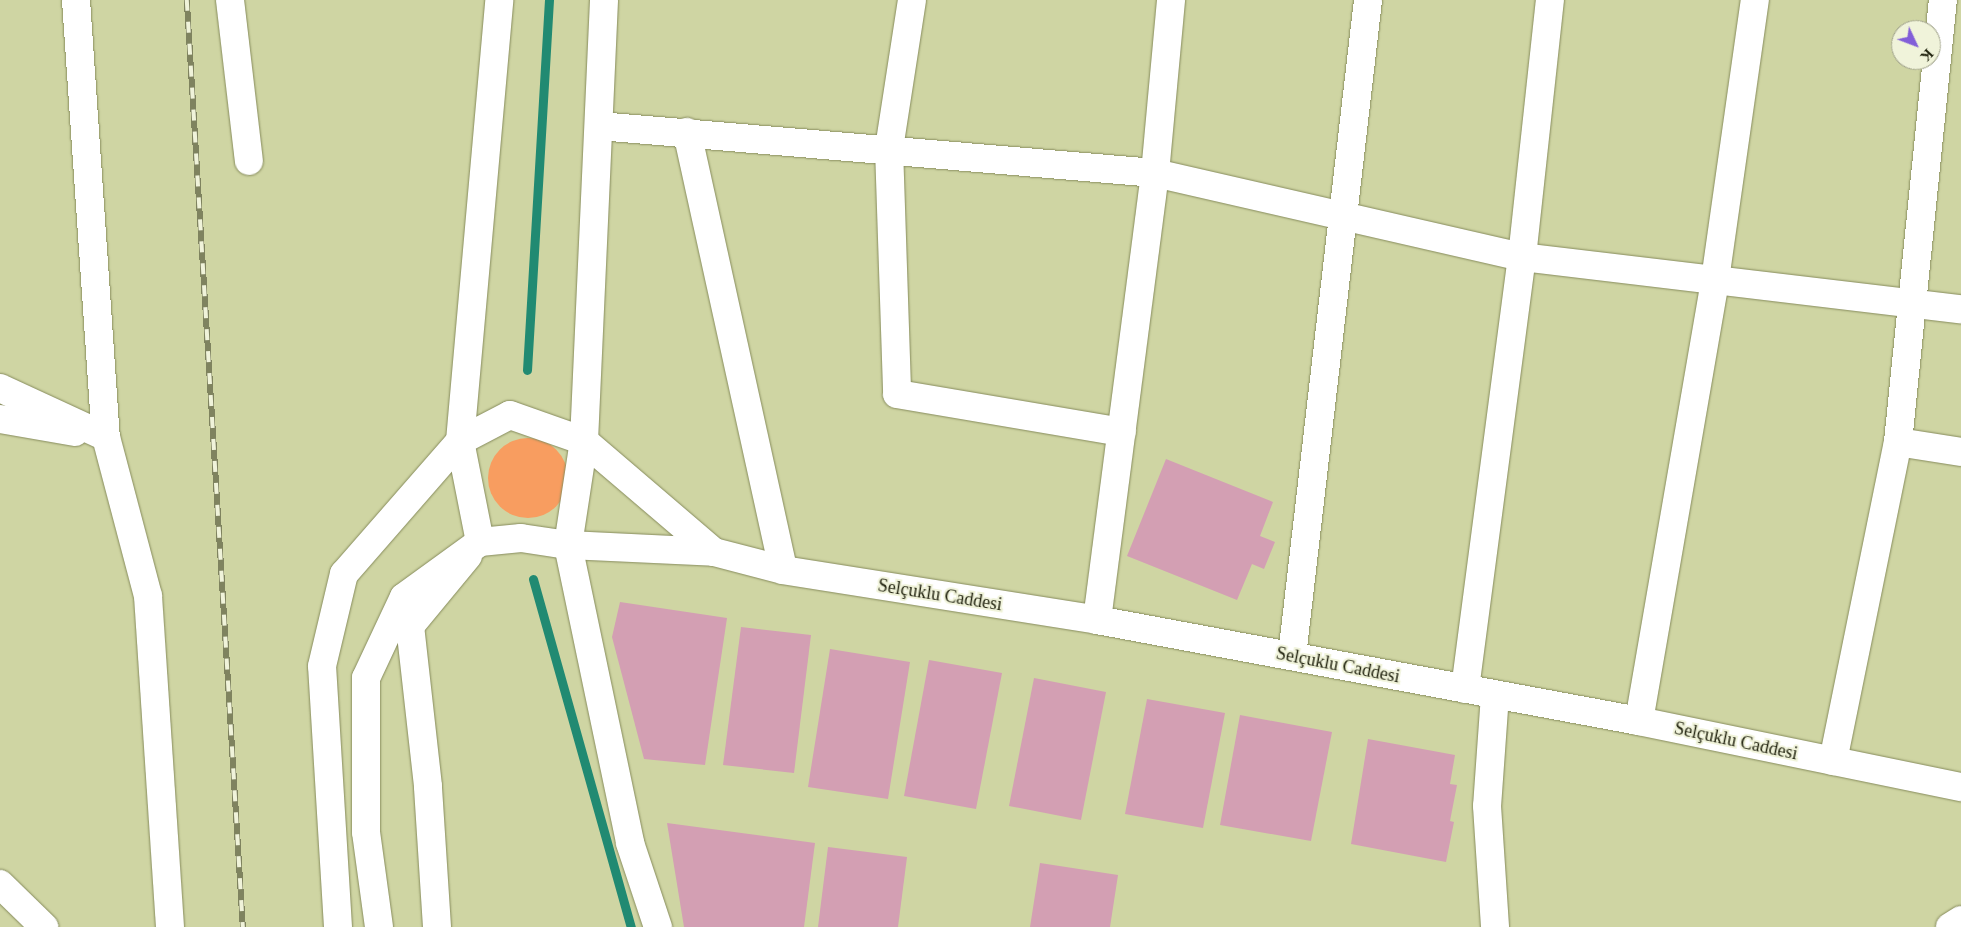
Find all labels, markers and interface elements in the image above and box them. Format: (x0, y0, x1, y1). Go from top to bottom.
north arrow (1891, 20, 1941, 70)
text: K (1917, 46, 1936, 64)
street label: Selçuklu Caddesi (876, 575, 1004, 615)
street label: Selçuklu Caddesi (1274, 642, 1402, 688)
street label: Selçuklu Caddesi (1672, 717, 1800, 765)

